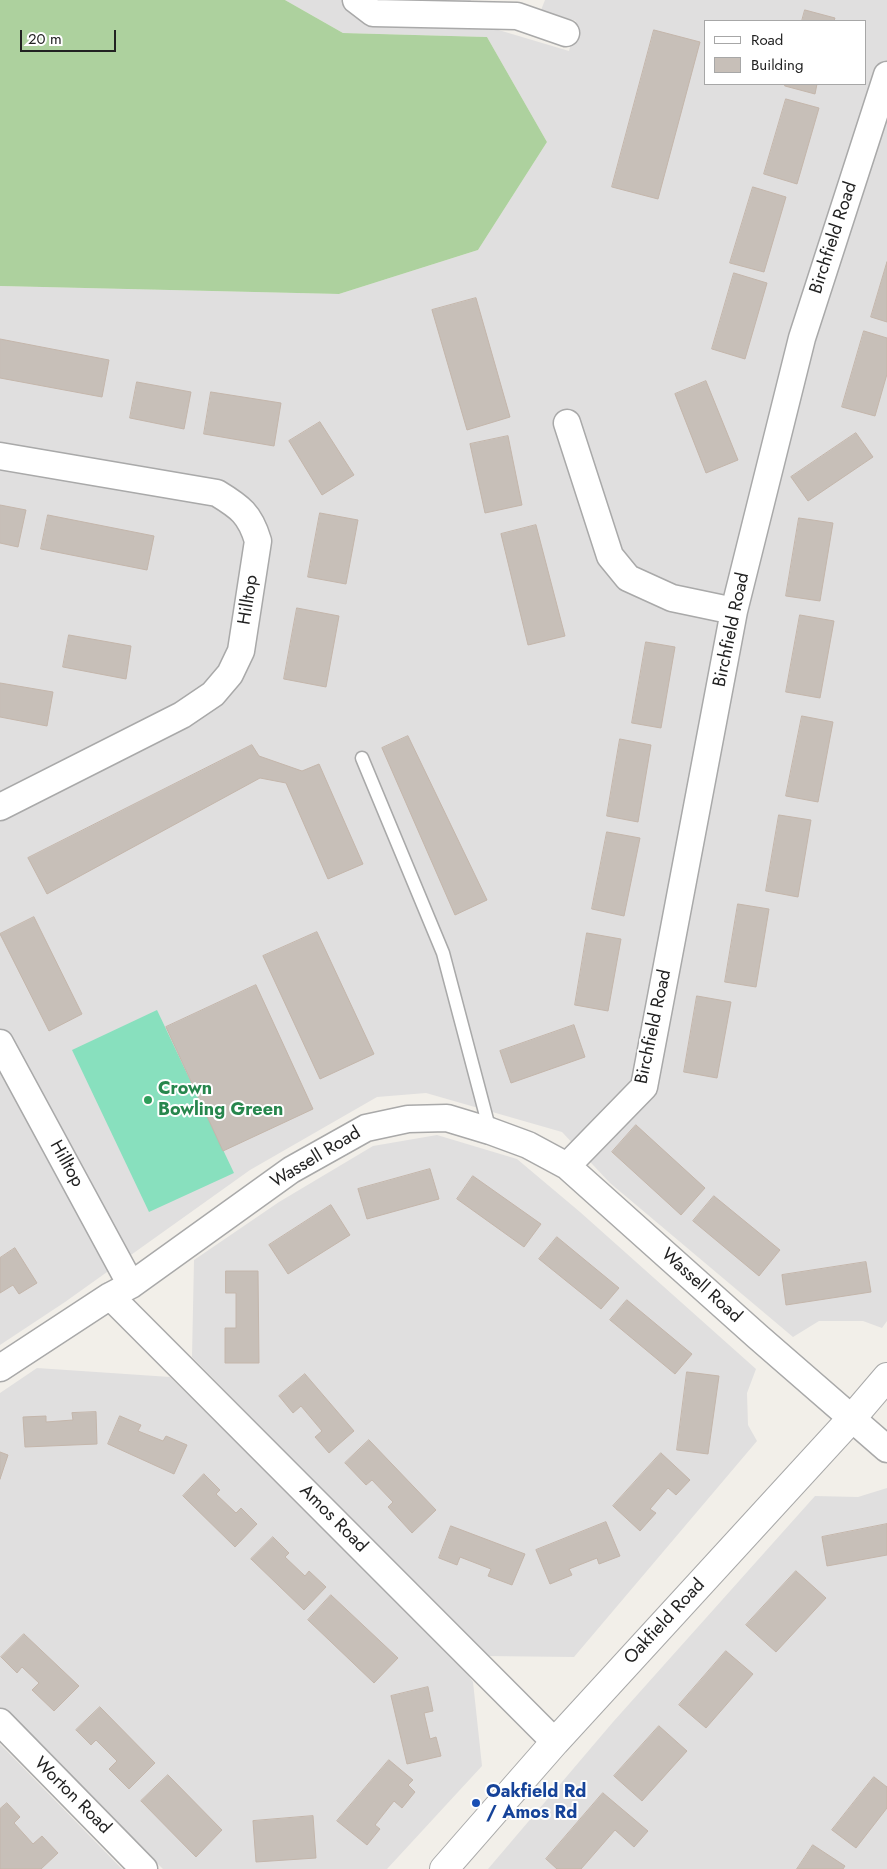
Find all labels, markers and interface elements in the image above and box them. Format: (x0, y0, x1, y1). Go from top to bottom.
scale bar (22, 20, 119, 52)
legend (704, 20, 867, 85)
text: 20 m (28, 28, 62, 50)
text: Road (751, 29, 783, 51)
text: Building (751, 54, 803, 76)
street label: Birchfield Road (806, 179, 862, 297)
street label: Birchfield Road (709, 571, 755, 689)
street label: Hilltop (234, 574, 264, 626)
street label: Birchfield Road (631, 968, 677, 1086)
place label: Crown Bowling Green (158, 1079, 283, 1122)
marker: Crown Bowling Green (142, 1094, 154, 1106)
street label: Wassell Road (267, 1123, 365, 1193)
street label: Hilltop (44, 1137, 88, 1191)
street label: Wassell Road (656, 1244, 746, 1328)
street label: Amos Road (295, 1481, 371, 1557)
street label: Oakfield Road (620, 1575, 710, 1669)
street label: Worton Road (29, 1753, 115, 1839)
place label: Oakfield Rd / Amos Rd (486, 1782, 586, 1825)
marker: Oakfield Rd / Amos Rd (470, 1797, 482, 1809)

